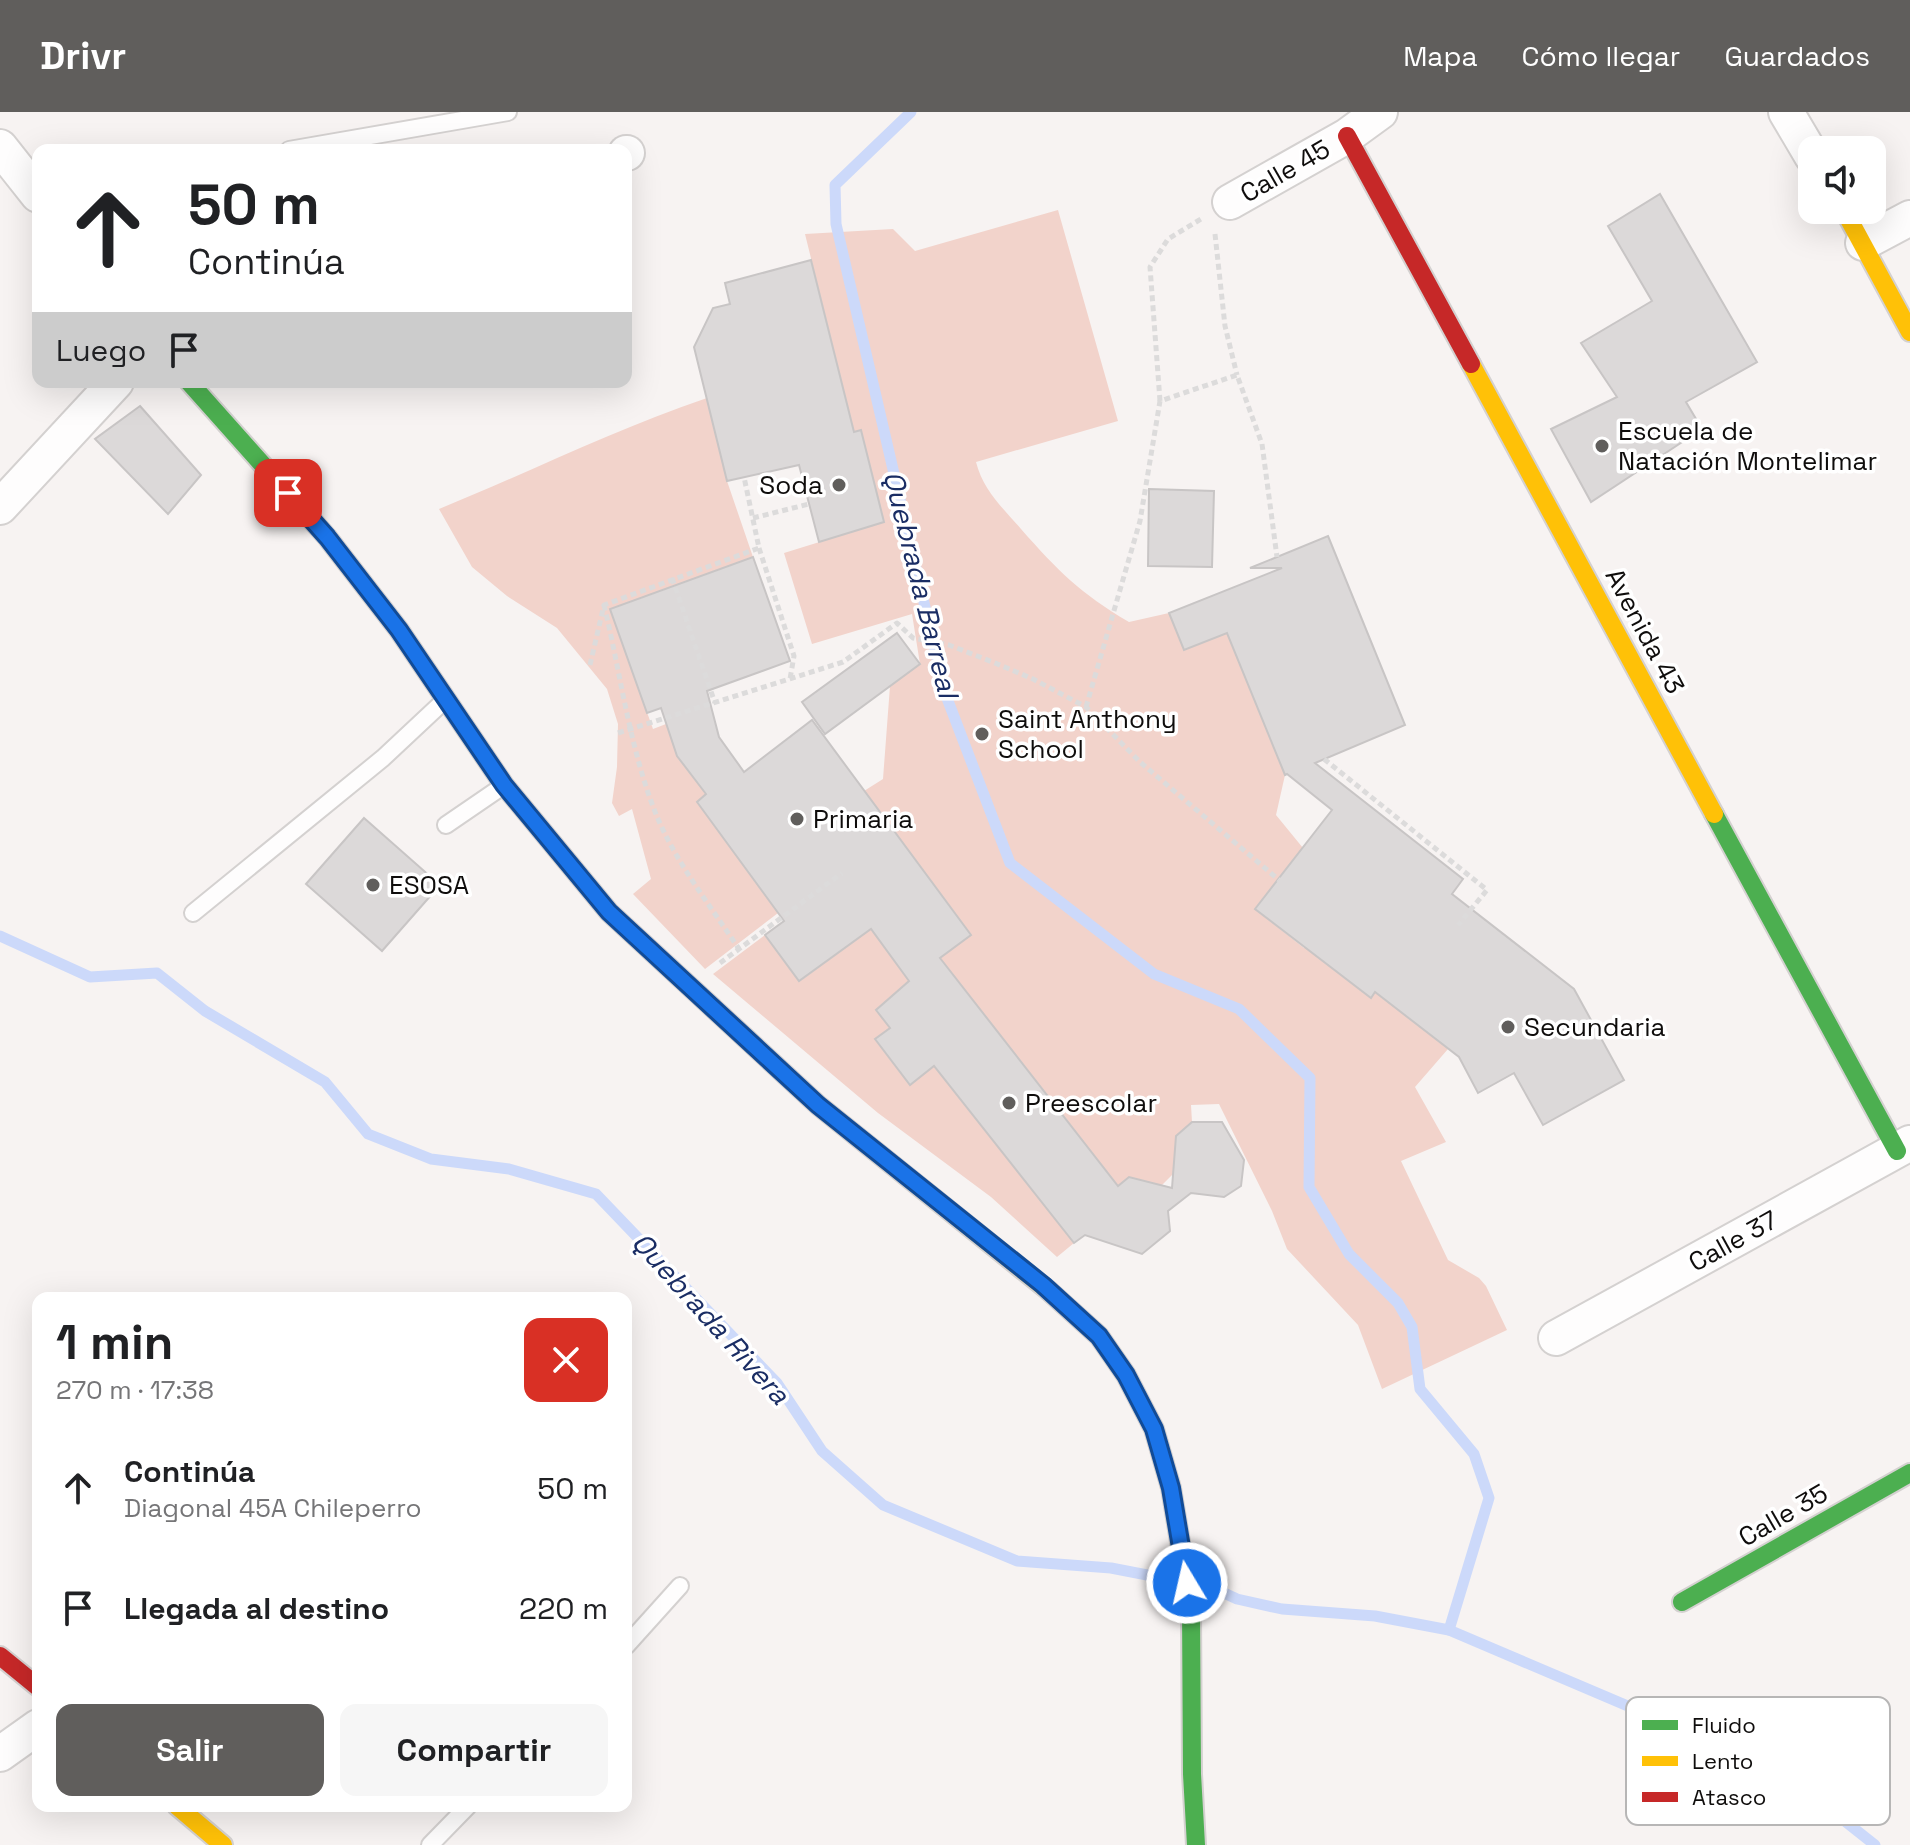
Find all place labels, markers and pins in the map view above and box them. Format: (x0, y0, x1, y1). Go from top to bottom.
place label: Escuela de Natación Montelimar (1618, 414, 1877, 478)
marker: Escuela de Natación Montelimar (1593, 437, 1611, 455)
pin (254, 459, 322, 527)
place label: Soda (759, 468, 823, 502)
marker: Soda (830, 476, 848, 494)
place label: Saint Anthony School (998, 702, 1177, 766)
marker: Saint Anthony School (973, 725, 991, 743)
place label: Primaria (813, 802, 913, 836)
marker: Primaria (788, 810, 806, 828)
place label: ESOSA (389, 868, 469, 902)
marker: ESOSA (364, 876, 382, 894)
place label: Secundaria (1524, 1010, 1666, 1044)
marker: Secundaria (1499, 1018, 1517, 1036)
place label: Preescolar (1025, 1086, 1157, 1120)
marker: Preescolar (1000, 1094, 1018, 1112)

